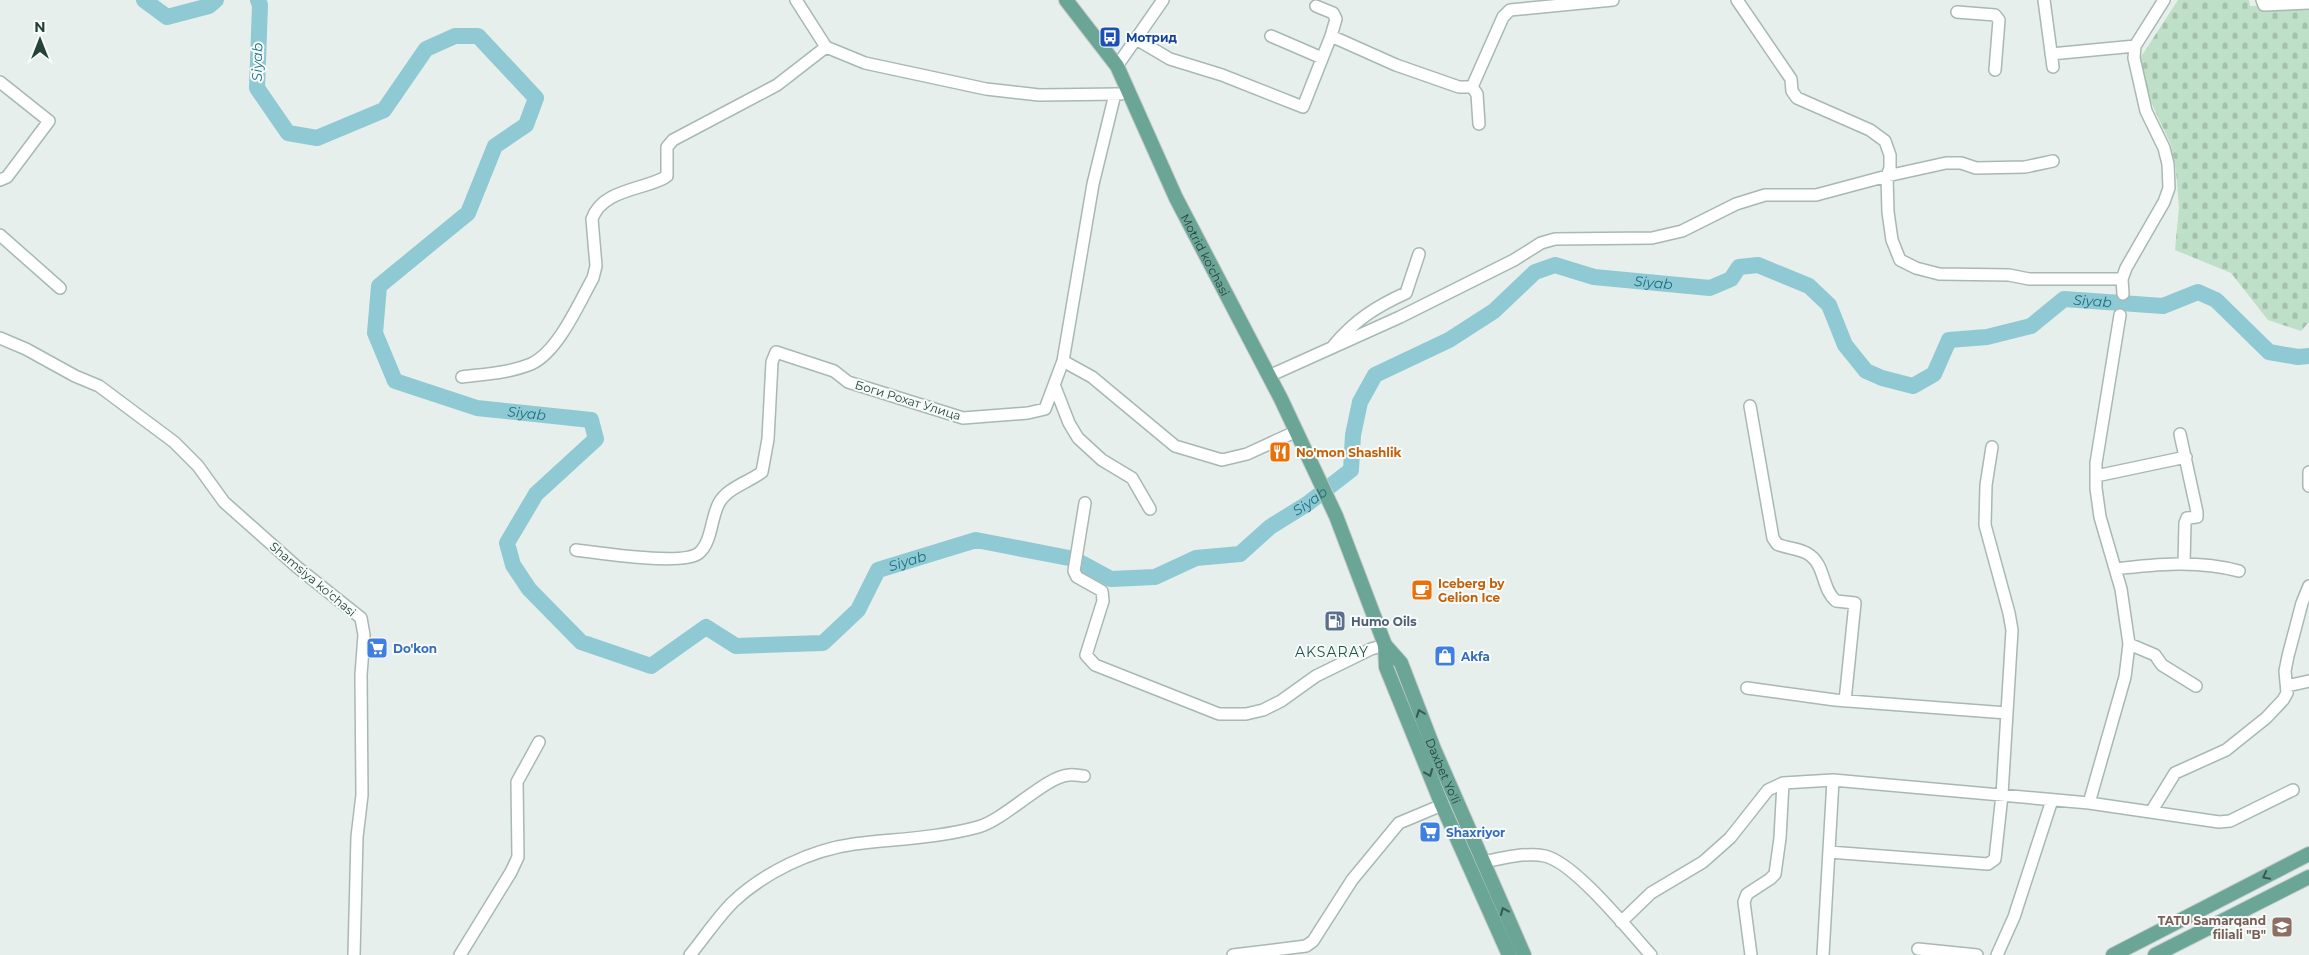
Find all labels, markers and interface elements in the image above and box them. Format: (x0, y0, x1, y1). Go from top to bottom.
north arrow (15, 15, 65, 65)
text: N (34, 18, 46, 36)
bus stop icon: Мотрид (1098, 25, 1122, 49)
place label: Мотрид (1126, 30, 1177, 45)
water label: Siyab (248, 43, 266, 81)
street label: Motrid ko'chasi (1178, 211, 1233, 298)
water label: Siyab (1633, 272, 1674, 293)
water label: Siyab (2073, 291, 2113, 311)
street label: Боги Рохат Улица (853, 377, 963, 423)
water label: Siyab (507, 402, 547, 424)
restaurant icon: No'mon Shashlik (1268, 440, 1292, 464)
place label: No'mon Shashlik (1296, 445, 1402, 460)
water label: Siyab (1289, 483, 1331, 520)
street label: Shamsiya ko'chasi (267, 538, 359, 620)
water label: Siyab (886, 547, 929, 575)
place label: Iceberg by Gelion Ice (1438, 576, 1505, 605)
cafe icon: Iceberg by Gelion Ice (1410, 578, 1434, 602)
fuel station icon: Humo Oils (1323, 609, 1347, 633)
place label: Humo Oils (1351, 614, 1417, 629)
supermarket icon: Do'kon (365, 636, 389, 660)
place label: Do'kon (393, 641, 437, 656)
district label: AKSARAY (1295, 643, 1369, 661)
shop icon: Akfa (1433, 644, 1457, 668)
place label: Akfa (1460, 649, 1490, 664)
one-way arrow (1416, 709, 1426, 718)
street label: Daxbet Yo'li (1423, 736, 1464, 806)
one-way arrow (1423, 768, 1433, 777)
supermarket icon: Shaxriyor (1418, 820, 1442, 844)
place label: Shaxriyor (1446, 825, 1505, 840)
one-way arrow (2262, 870, 2271, 880)
one-way arrow (1500, 907, 1510, 916)
place label: TATU Samarqand filiali "B" (2158, 913, 2266, 942)
school or university icon: TATU Samarqand filiali "B" (2270, 915, 2294, 939)

